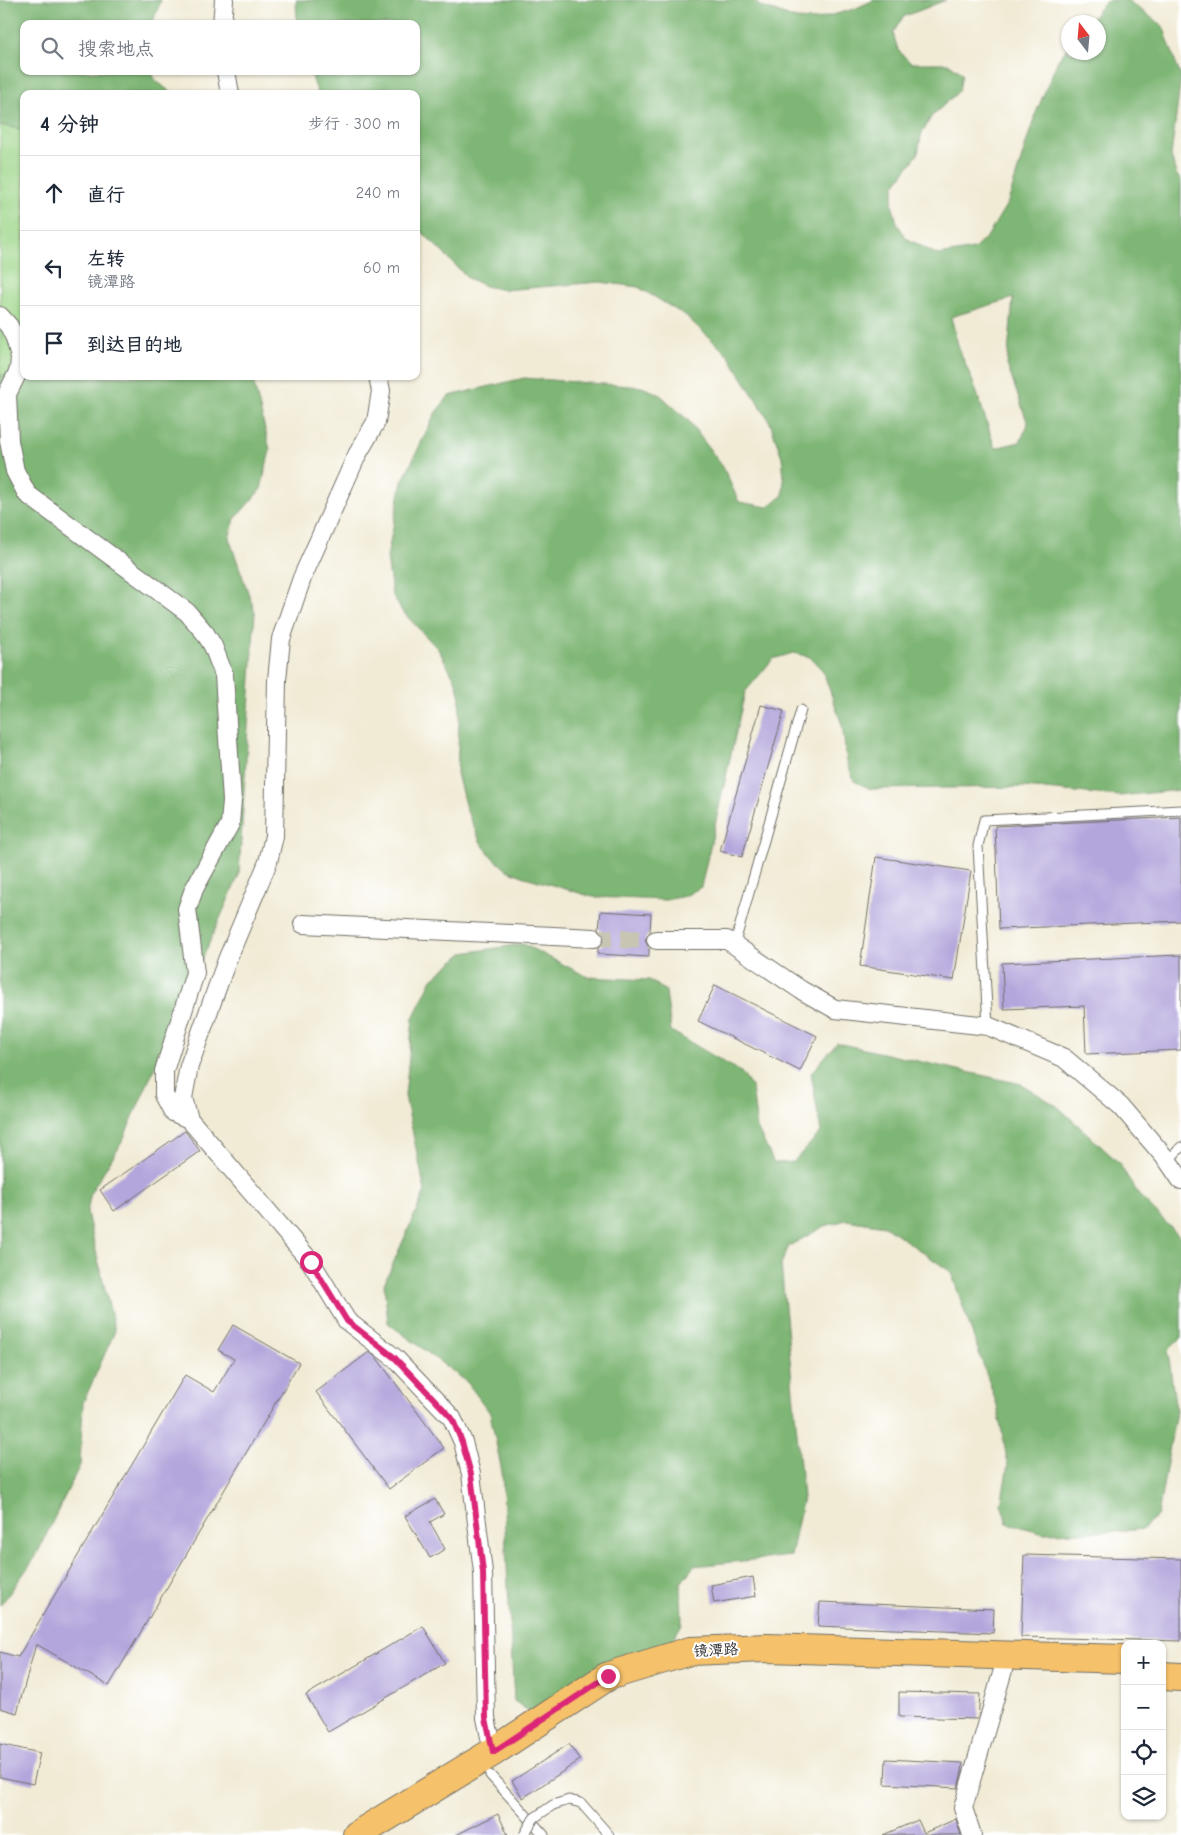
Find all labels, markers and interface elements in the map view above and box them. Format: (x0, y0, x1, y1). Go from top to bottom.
north arrow (1061, 15, 1106, 60)
search box (20, 20, 420, 75)
icon: search (38, 34, 66, 62)
text: 搜索地点 (78, 38, 154, 60)
text: 4 分钟 (40, 112, 99, 136)
text: 步行 · 300 m (308, 115, 400, 133)
icon: ahead (40, 179, 68, 207)
text: 直行 (87, 184, 125, 206)
text: 240 m (356, 184, 400, 202)
text: 左转 (87, 248, 125, 270)
icon: left (40, 254, 68, 282)
text: 60 m (363, 259, 400, 277)
text: 镜潭路 (87, 273, 135, 291)
icon: arrive (40, 329, 68, 357)
text: 到达目的地 (87, 334, 182, 356)
route start (300, 1251, 323, 1274)
street label: 镜潭路 (693, 1640, 739, 1660)
map controls (1121, 1640, 1166, 1820)
button: + (1121, 1640, 1166, 1685)
route end (597, 1665, 620, 1688)
button: − (1121, 1685, 1166, 1730)
button: locate (1121, 1730, 1166, 1775)
button: layers (1121, 1775, 1166, 1820)

